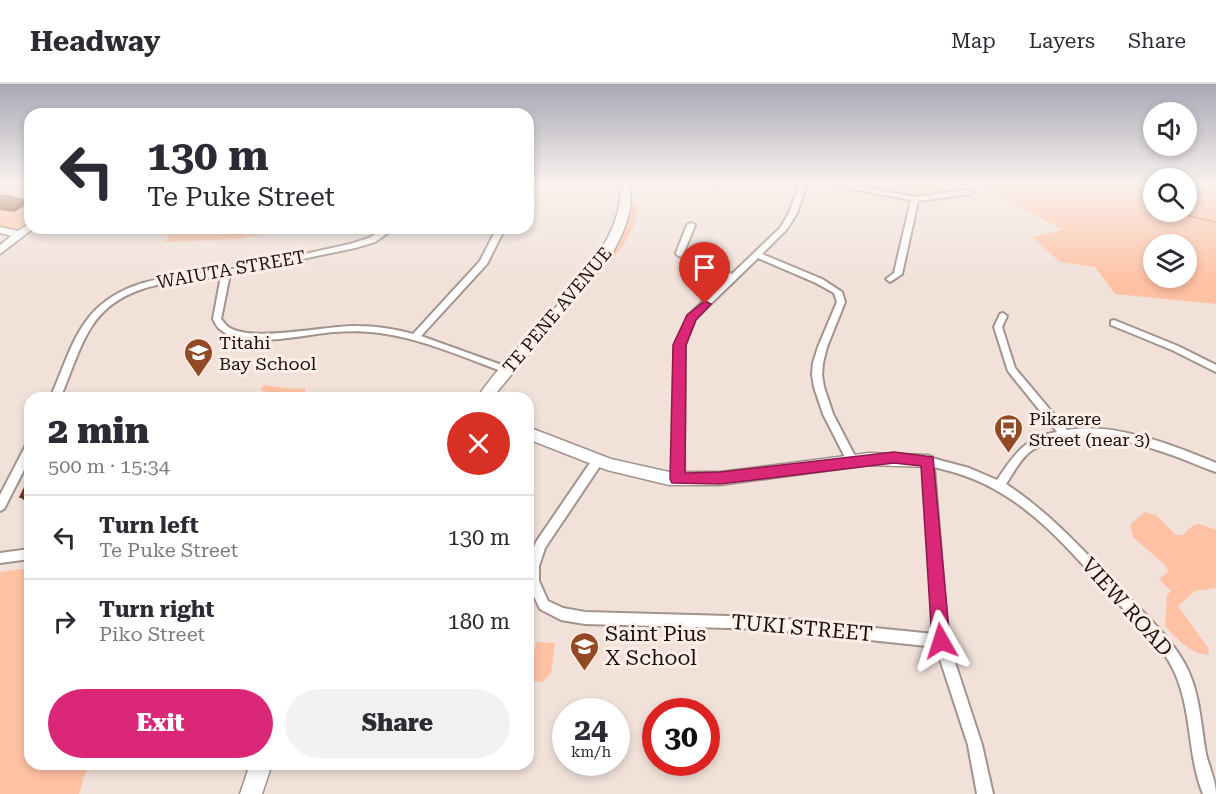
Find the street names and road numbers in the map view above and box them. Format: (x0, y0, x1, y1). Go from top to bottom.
street label: TE PENE AVENUE (498, 243, 616, 377)
street label: WAIUTA STREET (155, 246, 307, 292)
street label: VIEW ROAD (1077, 553, 1177, 661)
street label: TUKI STREET (730, 610, 874, 646)

